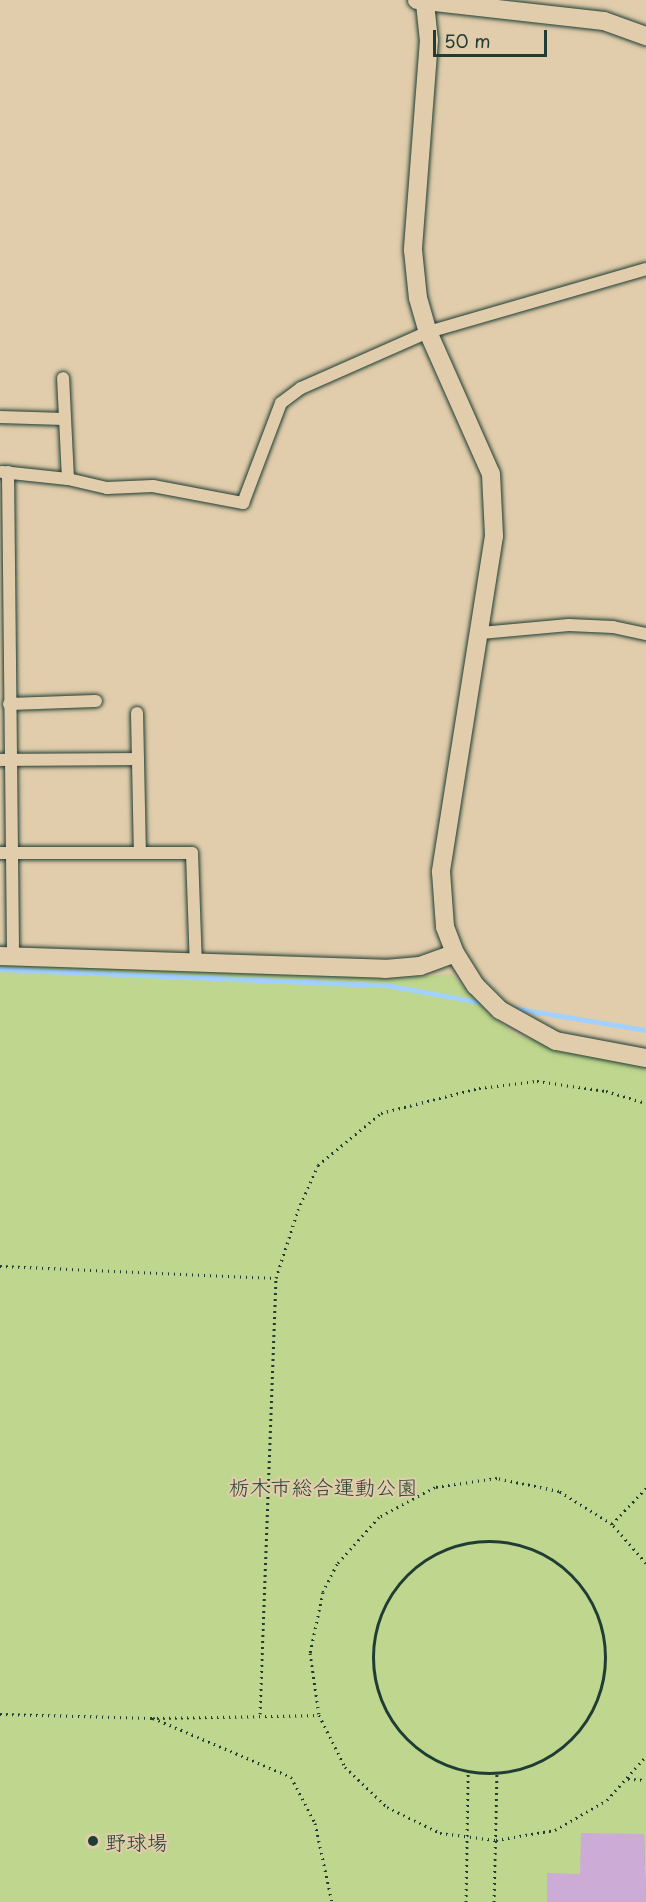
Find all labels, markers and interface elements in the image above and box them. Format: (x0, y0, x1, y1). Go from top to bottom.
scale bar (436, 18, 550, 56)
text: 50 m (444, 27, 491, 54)
park label: 栃木市総合運動公園 (229, 1473, 417, 1499)
place label: 野球場 (105, 1828, 168, 1854)
marker: 野球場 (86, 1834, 100, 1848)

